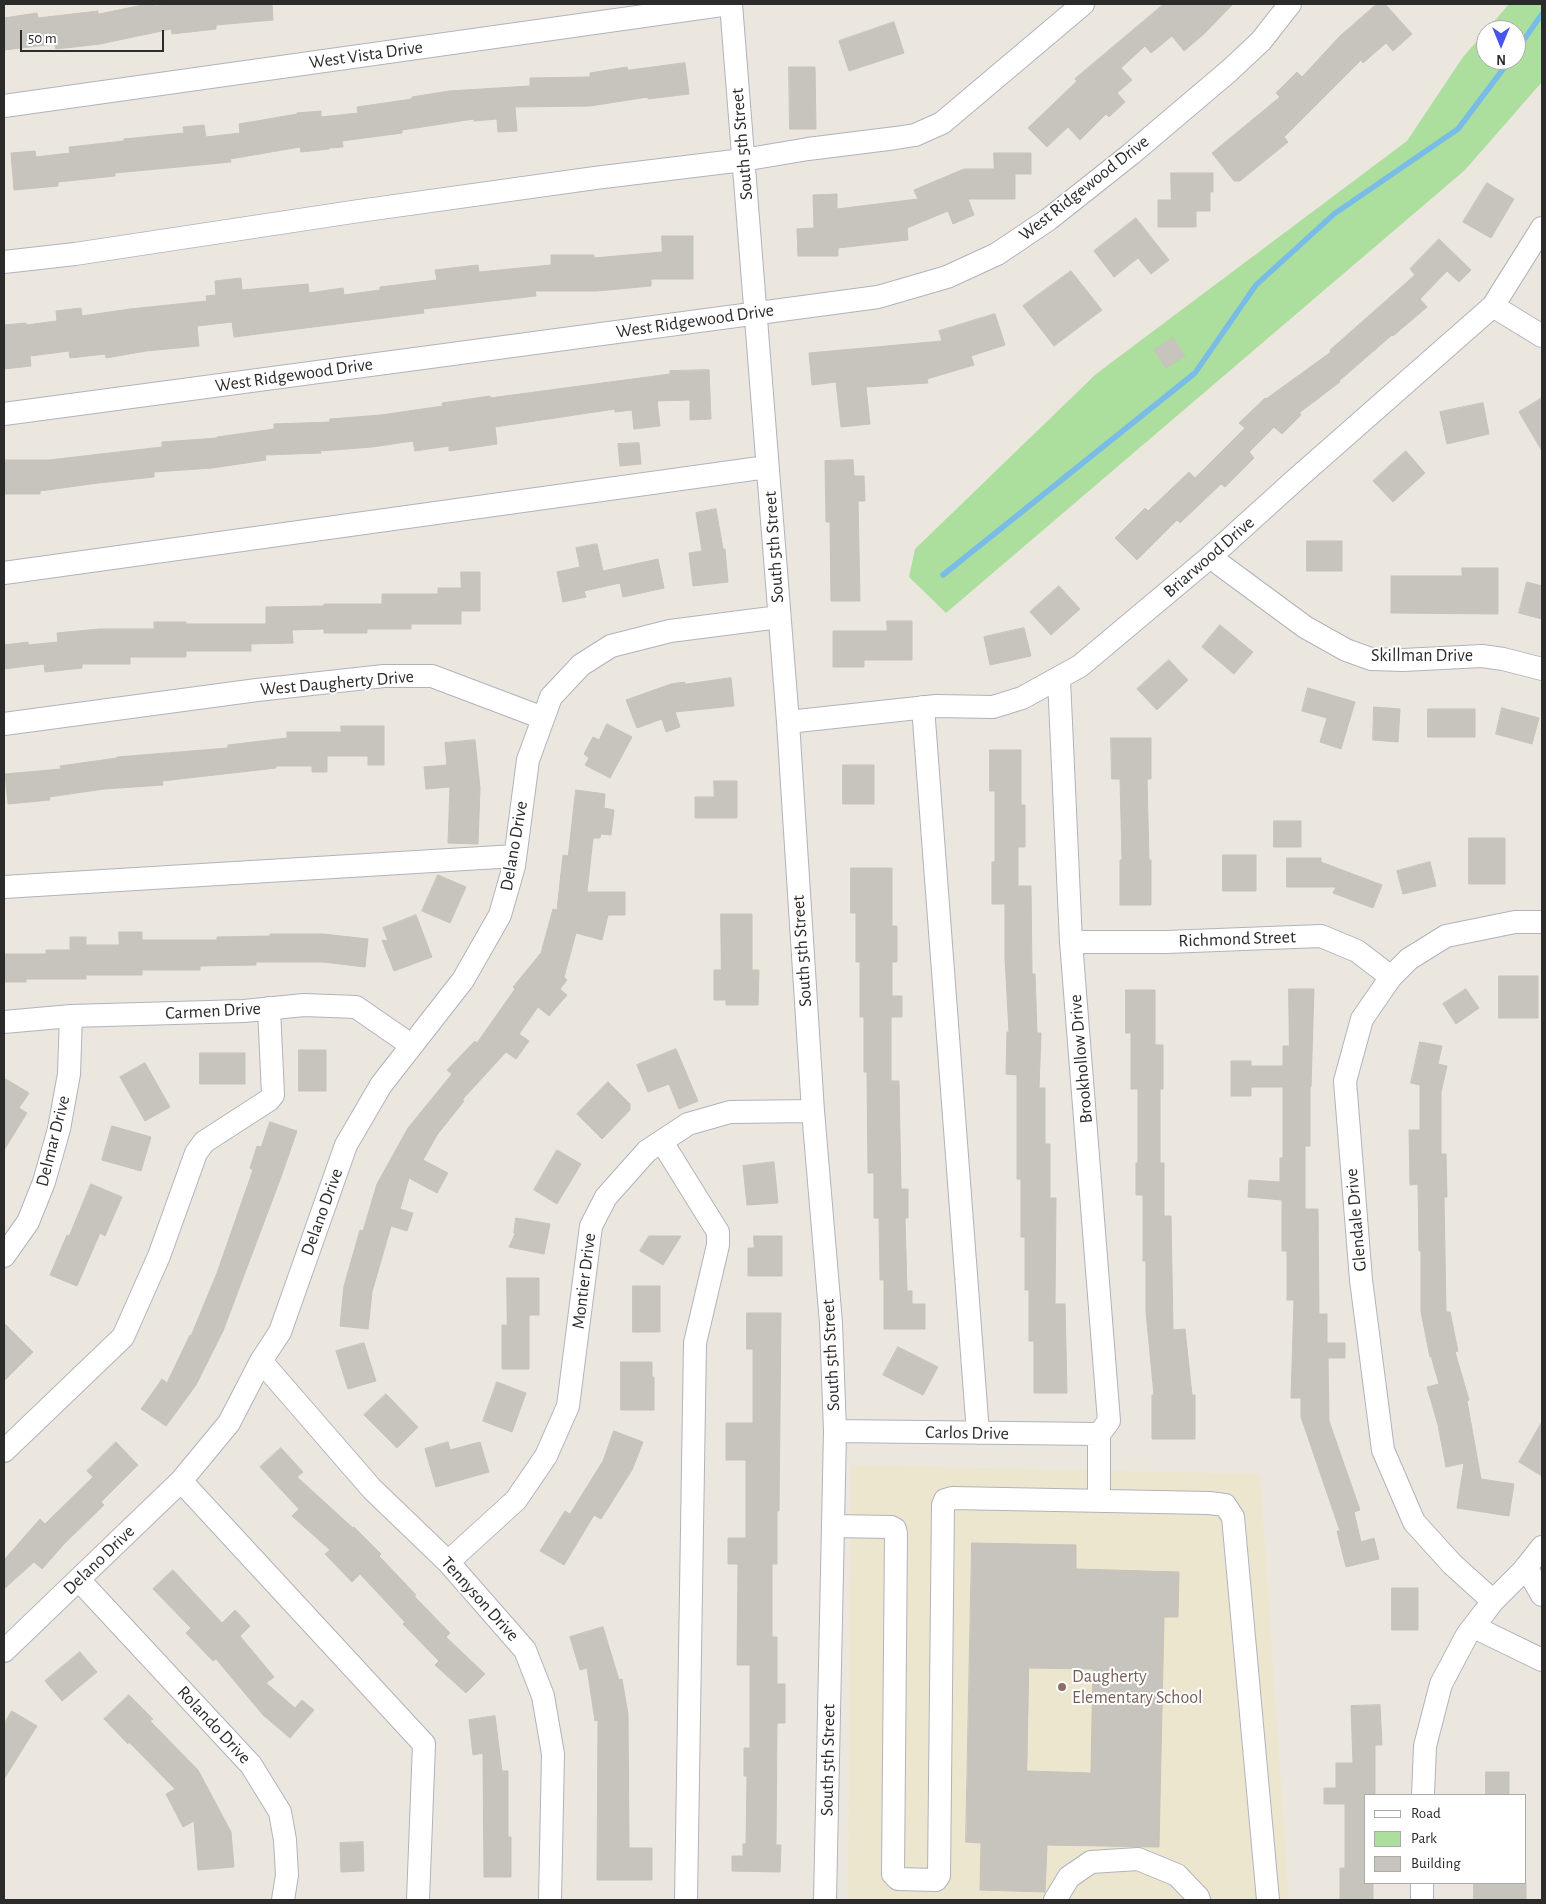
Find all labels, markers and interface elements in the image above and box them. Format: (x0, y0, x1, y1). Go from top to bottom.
scale bar (22, 20, 166, 52)
north arrow (1476, 20, 1526, 70)
text: 50 m (28, 31, 57, 46)
street label: West Vista Drive (308, 36, 424, 74)
text: N (1496, 52, 1506, 66)
street label: South 5th Street (726, 87, 758, 201)
street label: West Ridgewood Drive (1015, 131, 1153, 245)
street label: West Ridgewood Drive (615, 299, 775, 343)
street label: West Ridgewood Drive (214, 353, 374, 397)
street label: South 5th Street (759, 490, 789, 604)
street label: Briarwood Drive (1159, 512, 1259, 602)
street label: Skillman Drive (1371, 645, 1473, 667)
street label: West Daugherty Drive (259, 666, 415, 700)
street label: Delano Drive (495, 799, 533, 893)
street label: South 5th Street (787, 894, 817, 1008)
street label: Richmond Street (1178, 926, 1296, 952)
street label: Brookhollow Drive (1065, 994, 1097, 1124)
street label: Carmen Drive (165, 998, 261, 1024)
street label: Delmar Drive (31, 1093, 75, 1189)
street label: Delano Drive (296, 1166, 348, 1258)
street label: Glendale Drive (1341, 1168, 1371, 1272)
street label: Montier Drive (567, 1232, 601, 1330)
street label: South 5th Street (817, 1298, 845, 1412)
street label: Carlos Drive (925, 1421, 1009, 1445)
street label: Delano Drive (59, 1521, 139, 1599)
street label: Tennyson Drive (436, 1552, 524, 1646)
place label: Daugherty Elementary School (1072, 1666, 1202, 1708)
marker: Daugherty Elementary School (1056, 1681, 1068, 1693)
street label: Rolando Drive (172, 1682, 256, 1768)
street label: South 5th Street (816, 1704, 840, 1816)
legend (1364, 1794, 1526, 1884)
text: Road (1411, 1806, 1441, 1821)
text: Park (1411, 1831, 1437, 1846)
text: Building (1411, 1856, 1461, 1871)

